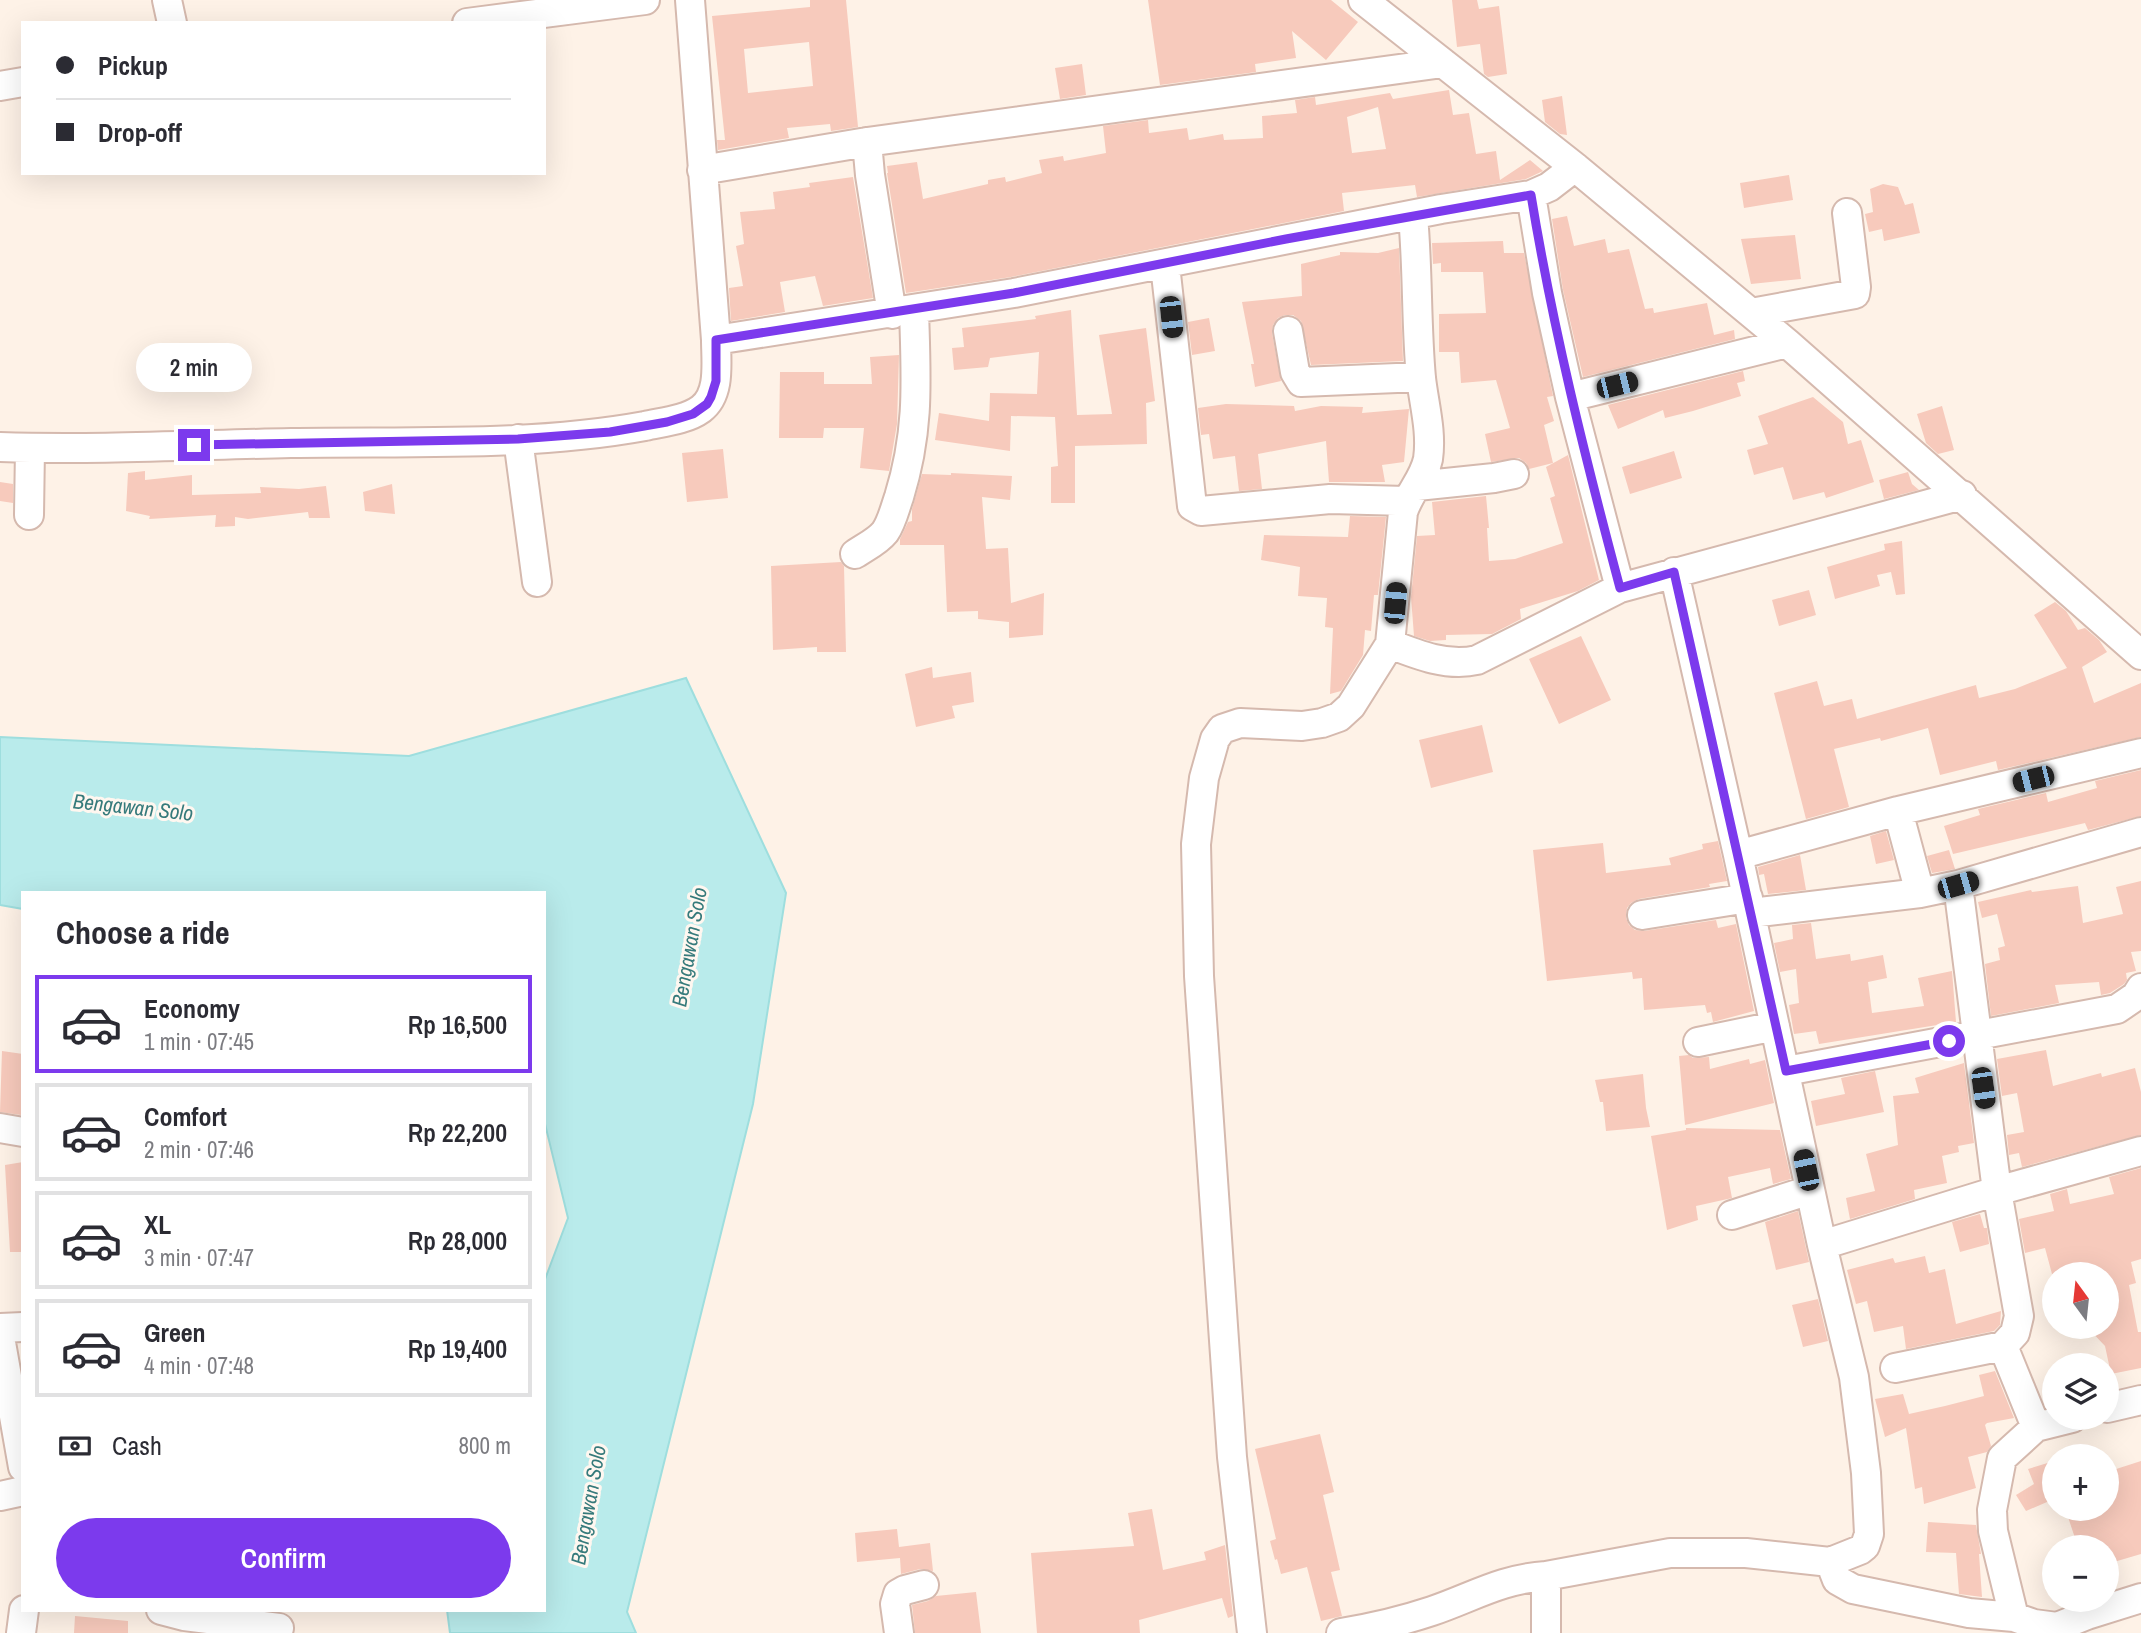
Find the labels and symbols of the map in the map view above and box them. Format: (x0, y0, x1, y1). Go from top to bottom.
car (1159, 295, 1184, 339)
callout: 2 min (136, 344, 252, 392)
car (1595, 370, 1640, 400)
route end (178, 429, 210, 461)
car (1383, 581, 1408, 625)
car (2011, 764, 2056, 794)
water label: Bengawan Solo (72, 786, 194, 828)
car (1935, 869, 1982, 901)
water label: Bengawan Solo (664, 885, 714, 1009)
route start (1933, 1025, 1965, 1057)
car (1970, 1066, 1997, 1110)
car (1792, 1147, 1821, 1193)
north arrow (2042, 1262, 2119, 1339)
water label: Bengawan Solo (563, 1443, 613, 1567)

